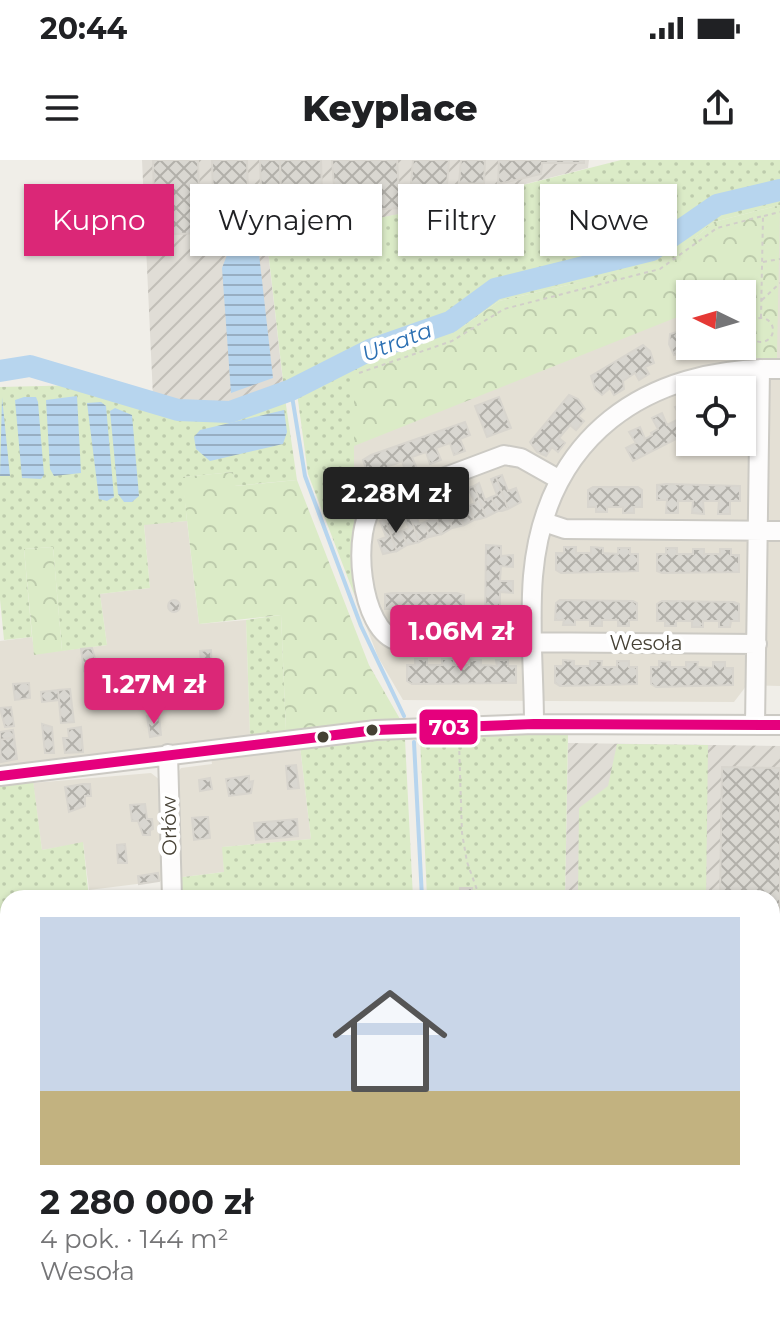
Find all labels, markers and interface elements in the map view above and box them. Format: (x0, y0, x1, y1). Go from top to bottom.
text: 20:44 (40, 10, 127, 47)
icon: menu (40, 86, 84, 130)
text: Keyplace (302, 86, 478, 130)
icon: share (696, 86, 740, 130)
chip: Kupno (24, 184, 174, 256)
chip: Wynajem (190, 184, 382, 256)
chip: Filtry (398, 184, 524, 256)
chip: Nowe (540, 184, 677, 256)
north arrow (676, 280, 756, 360)
map controls (676, 280, 756, 456)
water label: Utrata (358, 316, 436, 368)
button: locate (676, 376, 756, 456)
pin: 2.28M zł (313, 467, 479, 535)
text: 2.28M zł (341, 477, 451, 509)
pin: 1.06M zł (378, 605, 544, 673)
text: 1.06M zł (408, 615, 514, 647)
street label: Wesoła (610, 631, 682, 655)
pin: 1.27M zł (71, 658, 237, 726)
text: 1.27M zł (102, 668, 206, 700)
line badge: 703 (418, 708, 479, 746)
text: 703 (429, 714, 469, 741)
unlabelled marker (364, 722, 380, 738)
unlabelled marker (315, 729, 331, 745)
street label: Orłów (156, 795, 182, 856)
icon: home (318, 969, 462, 1113)
text: 2 280 000 zł (40, 1181, 253, 1223)
text: 4 pok. · 144 m² (40, 1223, 229, 1255)
text: Wesoła (40, 1255, 135, 1287)

